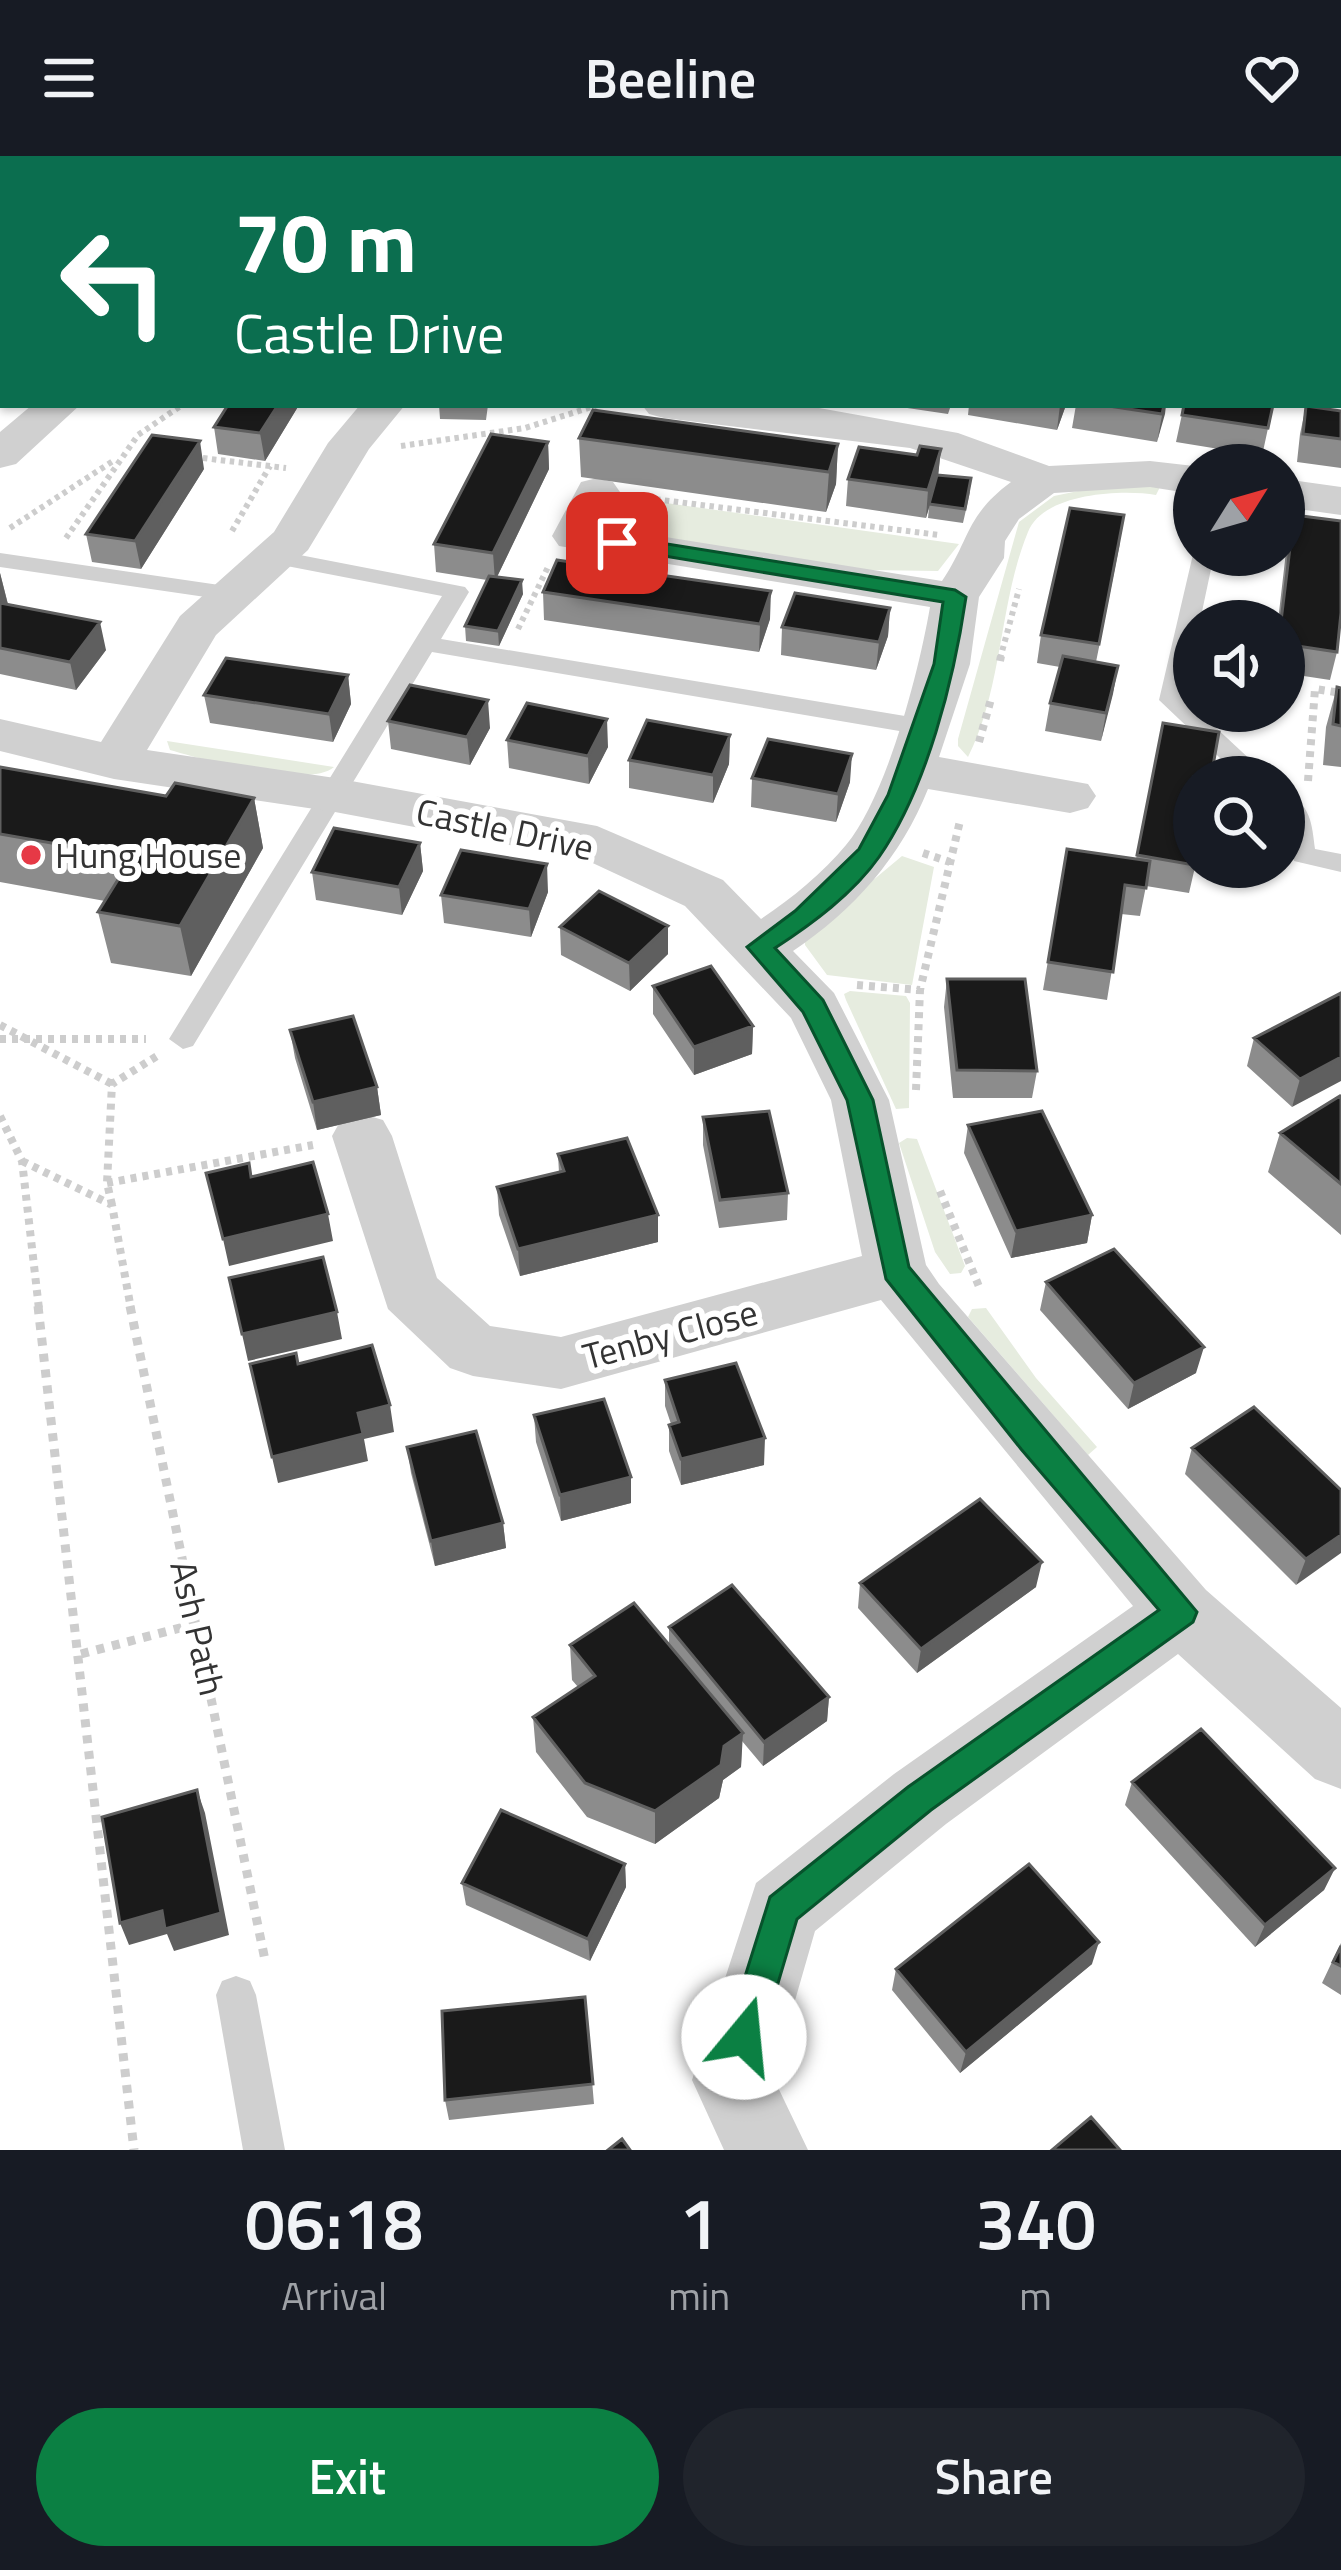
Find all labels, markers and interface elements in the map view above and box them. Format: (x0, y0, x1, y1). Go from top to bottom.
text: Beeline (585, 37, 756, 119)
icon: menu (36, 45, 102, 111)
icon: heart (1239, 45, 1305, 111)
text: 70 m (234, 177, 417, 305)
icon: left (36, 204, 192, 360)
text: Castle Drive (234, 292, 504, 374)
north arrow (1173, 444, 1305, 576)
map controls (1173, 444, 1305, 888)
pin (566, 492, 668, 594)
icon: arrive (584, 510, 650, 576)
button: sound (1173, 600, 1305, 732)
button: search (1173, 756, 1305, 888)
street label: Castle Drive (411, 783, 599, 874)
place label: Hung House (55, 827, 241, 882)
marker: Hung House (18, 842, 44, 868)
street label: Tenby Close (576, 1284, 763, 1383)
street label: Ash Path (156, 1555, 241, 1701)
position arrow (681, 1974, 807, 2100)
text: 06:18 (245, 2167, 423, 2277)
text: 1 (679, 2167, 719, 2277)
text: 340 (975, 2167, 1096, 2277)
text: Arrival (281, 2266, 387, 2325)
text: min (668, 2266, 730, 2325)
text: m (1019, 2266, 1052, 2325)
button: Exit (36, 2408, 659, 2546)
button: Share (683, 2408, 1305, 2546)

